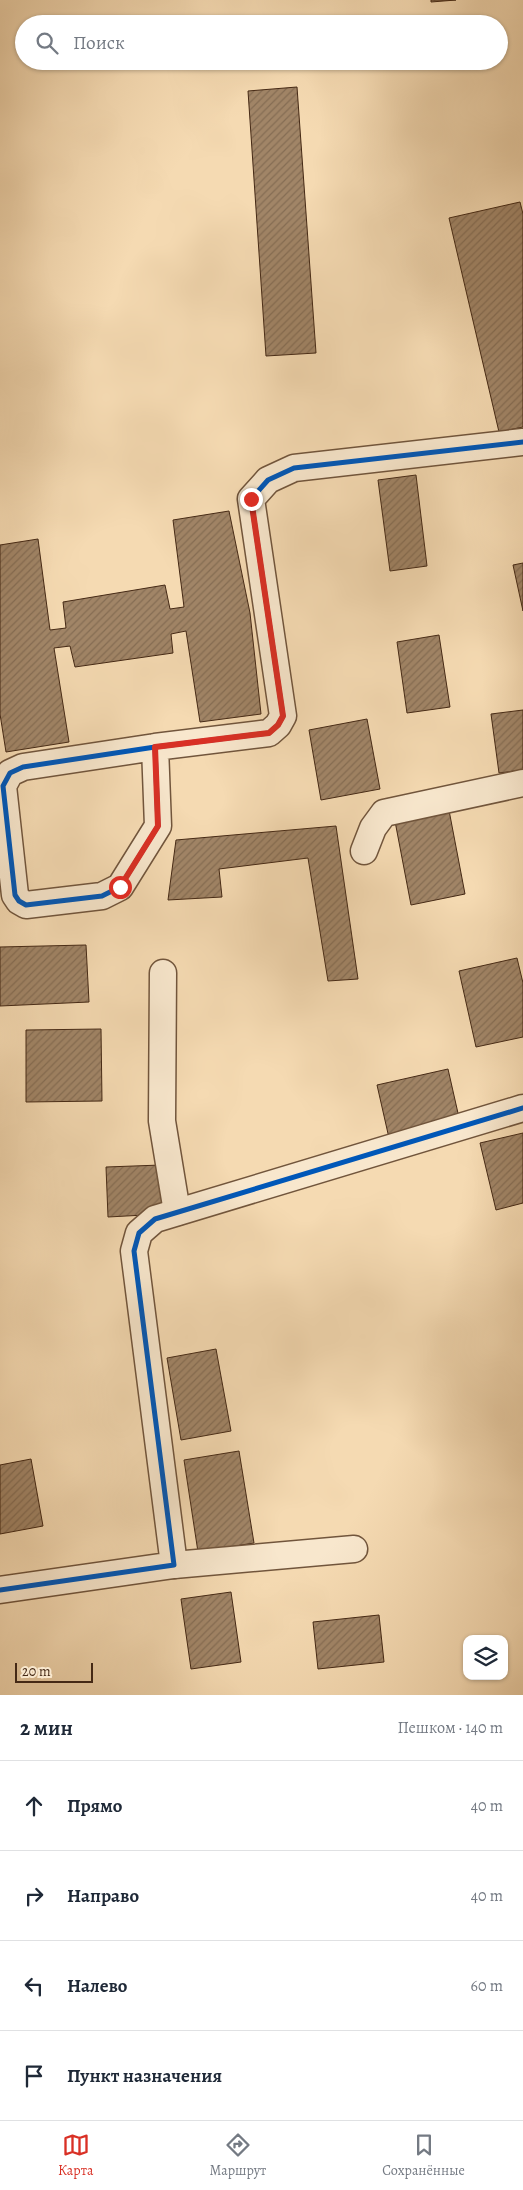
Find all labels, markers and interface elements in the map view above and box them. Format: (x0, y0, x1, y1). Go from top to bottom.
search box (15, 15, 508, 70)
icon: search (33, 29, 61, 57)
text: Поиск (73, 30, 125, 56)
route end (240, 488, 263, 511)
route start (109, 876, 132, 899)
map controls (463, 1635, 508, 1680)
button: layers (463, 1635, 508, 1680)
scale bar (15, 1660, 92, 1683)
text: 20 m (22, 1662, 51, 1681)
text: 2 мин (20, 1714, 73, 1742)
text: Пешком · 140 m (398, 1717, 503, 1739)
icon: ahead (20, 1792, 48, 1820)
text: Прямо (67, 1793, 122, 1819)
text: 40 m (471, 1795, 503, 1817)
icon: right (20, 1882, 48, 1910)
text: Направо (67, 1883, 139, 1909)
text: 40 m (471, 1885, 503, 1907)
icon: left (20, 1972, 48, 2000)
text: Налево (67, 1973, 127, 1999)
text: 60 m (471, 1975, 503, 1997)
icon: arrive (20, 2062, 48, 2090)
text: Пункт назначения (67, 2063, 222, 2089)
tab: Карта (58, 2131, 93, 2180)
tab: Маршрут (210, 2131, 266, 2180)
tab: Сохранённые (382, 2131, 465, 2180)

